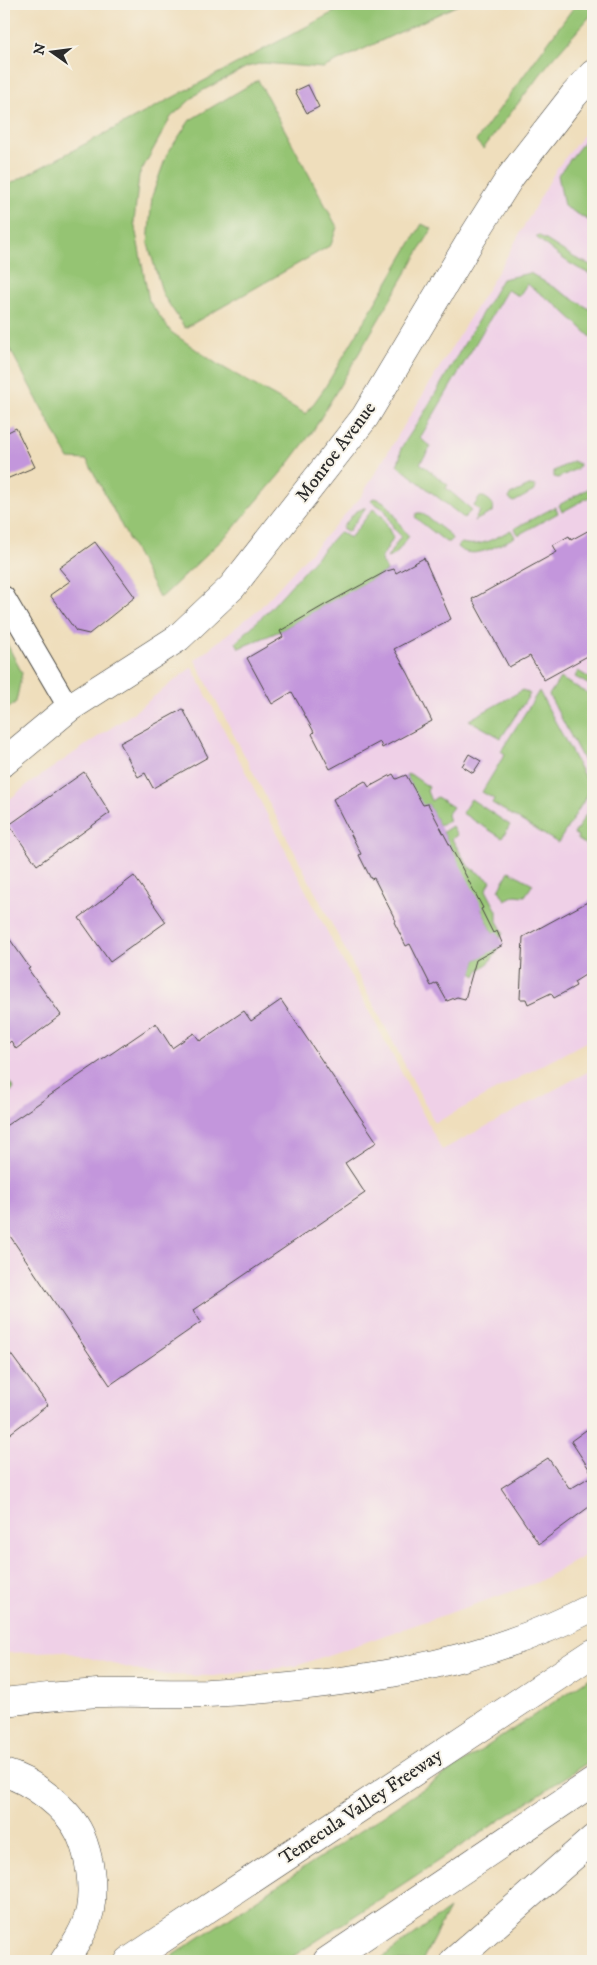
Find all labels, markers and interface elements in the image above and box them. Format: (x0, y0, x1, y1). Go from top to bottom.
north arrow (28, 28, 78, 78)
text: N (30, 41, 51, 57)
street label: Monroe Avenue (291, 397, 381, 507)
street label: Temecula Valley Freeway (275, 1743, 448, 1870)

